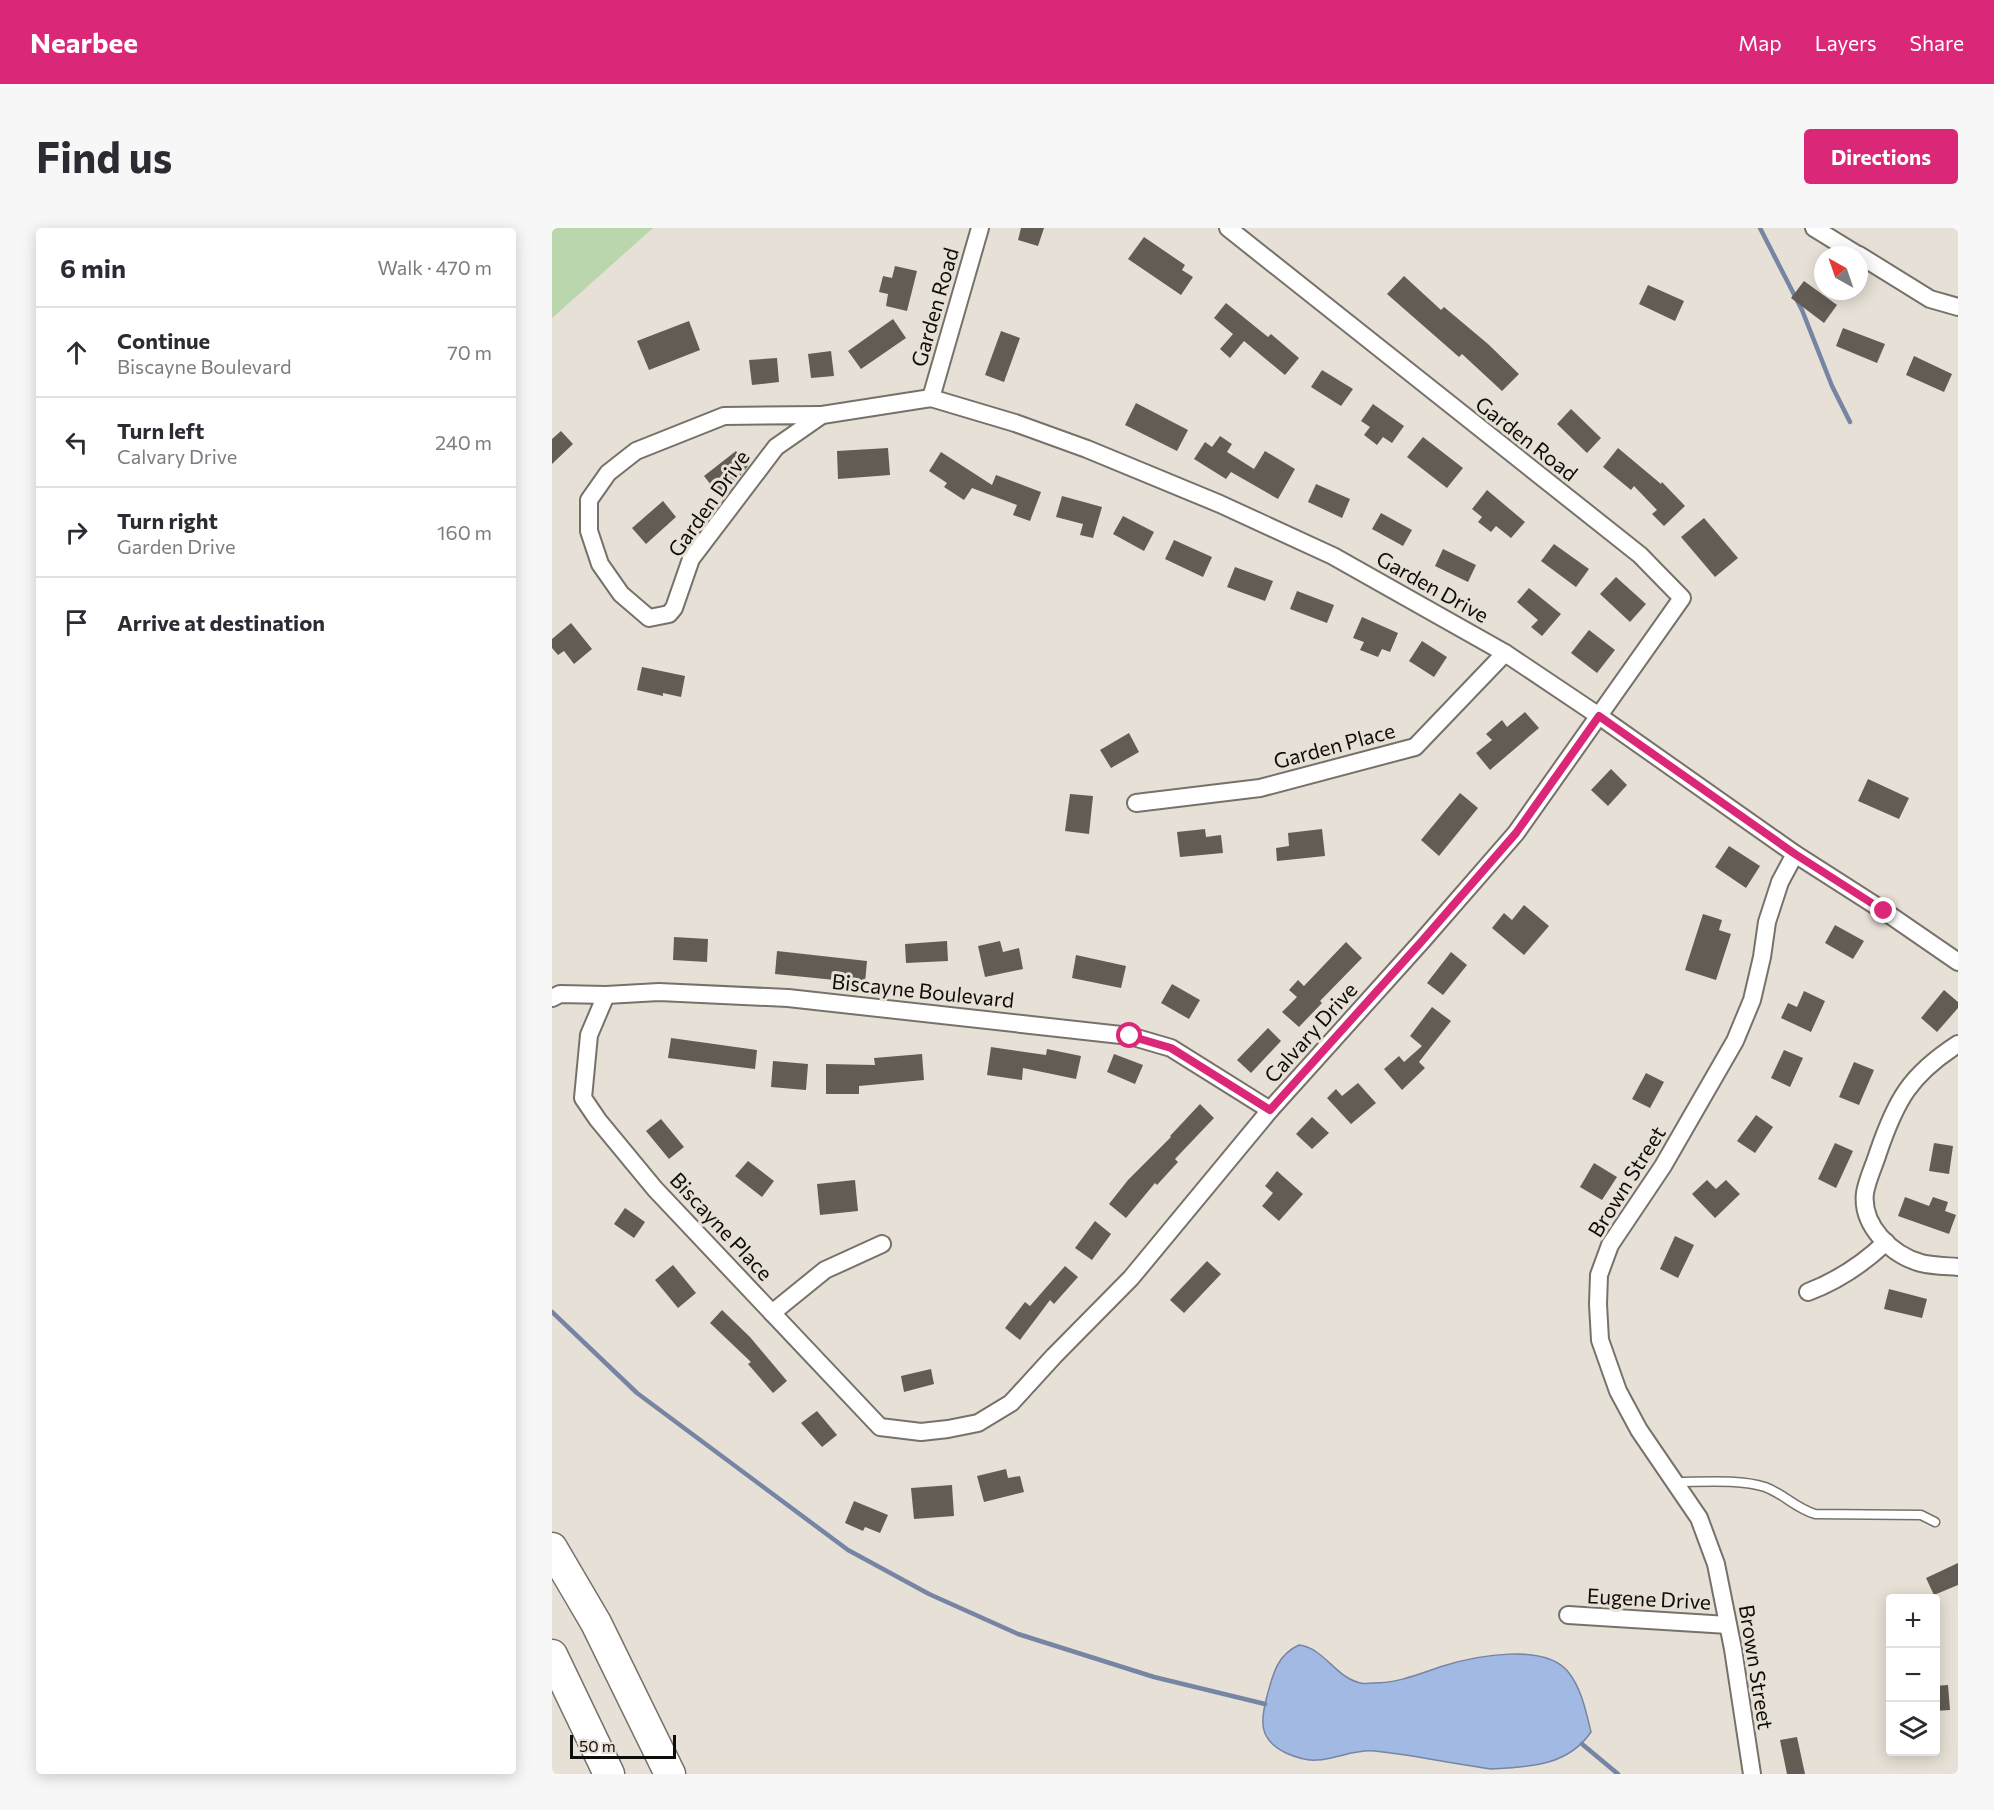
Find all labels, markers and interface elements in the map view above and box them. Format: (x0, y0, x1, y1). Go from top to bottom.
text: Nearbee (30, 25, 138, 59)
text: Map (1738, 30, 1782, 55)
text: Layers (1815, 30, 1877, 55)
text: Share (1910, 30, 1964, 55)
button: Directions (1804, 129, 1958, 184)
text: Find us (36, 130, 172, 182)
street label: Garden Road (905, 245, 963, 369)
north arrow (1814, 246, 1868, 300)
text: 6 min (60, 252, 126, 283)
text: Walk · 470 m (377, 255, 492, 279)
text: Continue (117, 327, 210, 354)
icon: ahead (60, 336, 93, 369)
text: 70 m (447, 340, 492, 364)
text: Biscayne Boulevard (117, 354, 292, 378)
street label: Garden Road (1471, 390, 1583, 486)
text: Turn left (117, 417, 204, 444)
icon: left (60, 426, 93, 459)
text: 240 m (435, 430, 492, 454)
text: Calvary Drive (117, 444, 237, 468)
street label: Garden Drive (662, 445, 754, 561)
text: Turn right (117, 507, 218, 534)
icon: right (60, 516, 93, 549)
text: 160 m (437, 520, 492, 544)
text: Garden Drive (117, 534, 235, 558)
street label: Garden Drive (1373, 545, 1493, 627)
icon: arrive (60, 606, 93, 639)
text: Arrive at destination (117, 609, 325, 636)
street label: Garden Place (1271, 717, 1397, 773)
route end (1870, 897, 1896, 923)
street label: Biscayne Boulevard (831, 968, 1015, 1012)
street label: Calvary Drive (1258, 977, 1362, 1087)
route start (1116, 1022, 1142, 1048)
street label: Brown Street (1582, 1121, 1670, 1241)
street label: Biscayne Place (666, 1167, 778, 1285)
street label: Eugene Drive (1586, 1582, 1712, 1614)
map controls (1886, 1594, 1940, 1756)
button: + (1886, 1594, 1940, 1648)
street label: Brown Street (1735, 1603, 1779, 1731)
button: − (1886, 1648, 1940, 1702)
button: layers (1886, 1702, 1940, 1756)
scale bar (570, 1732, 676, 1760)
text: 50 m (579, 1736, 616, 1755)

